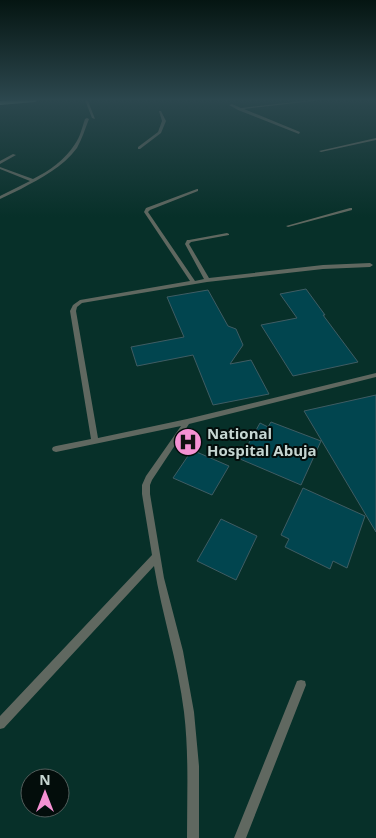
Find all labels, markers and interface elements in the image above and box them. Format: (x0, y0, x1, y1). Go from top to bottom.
place label: National Hospital Abuja (207, 423, 317, 460)
hospital icon: National Hospital Abuja (173, 427, 203, 457)
north arrow (20, 768, 70, 818)
text: N (39, 770, 51, 789)

